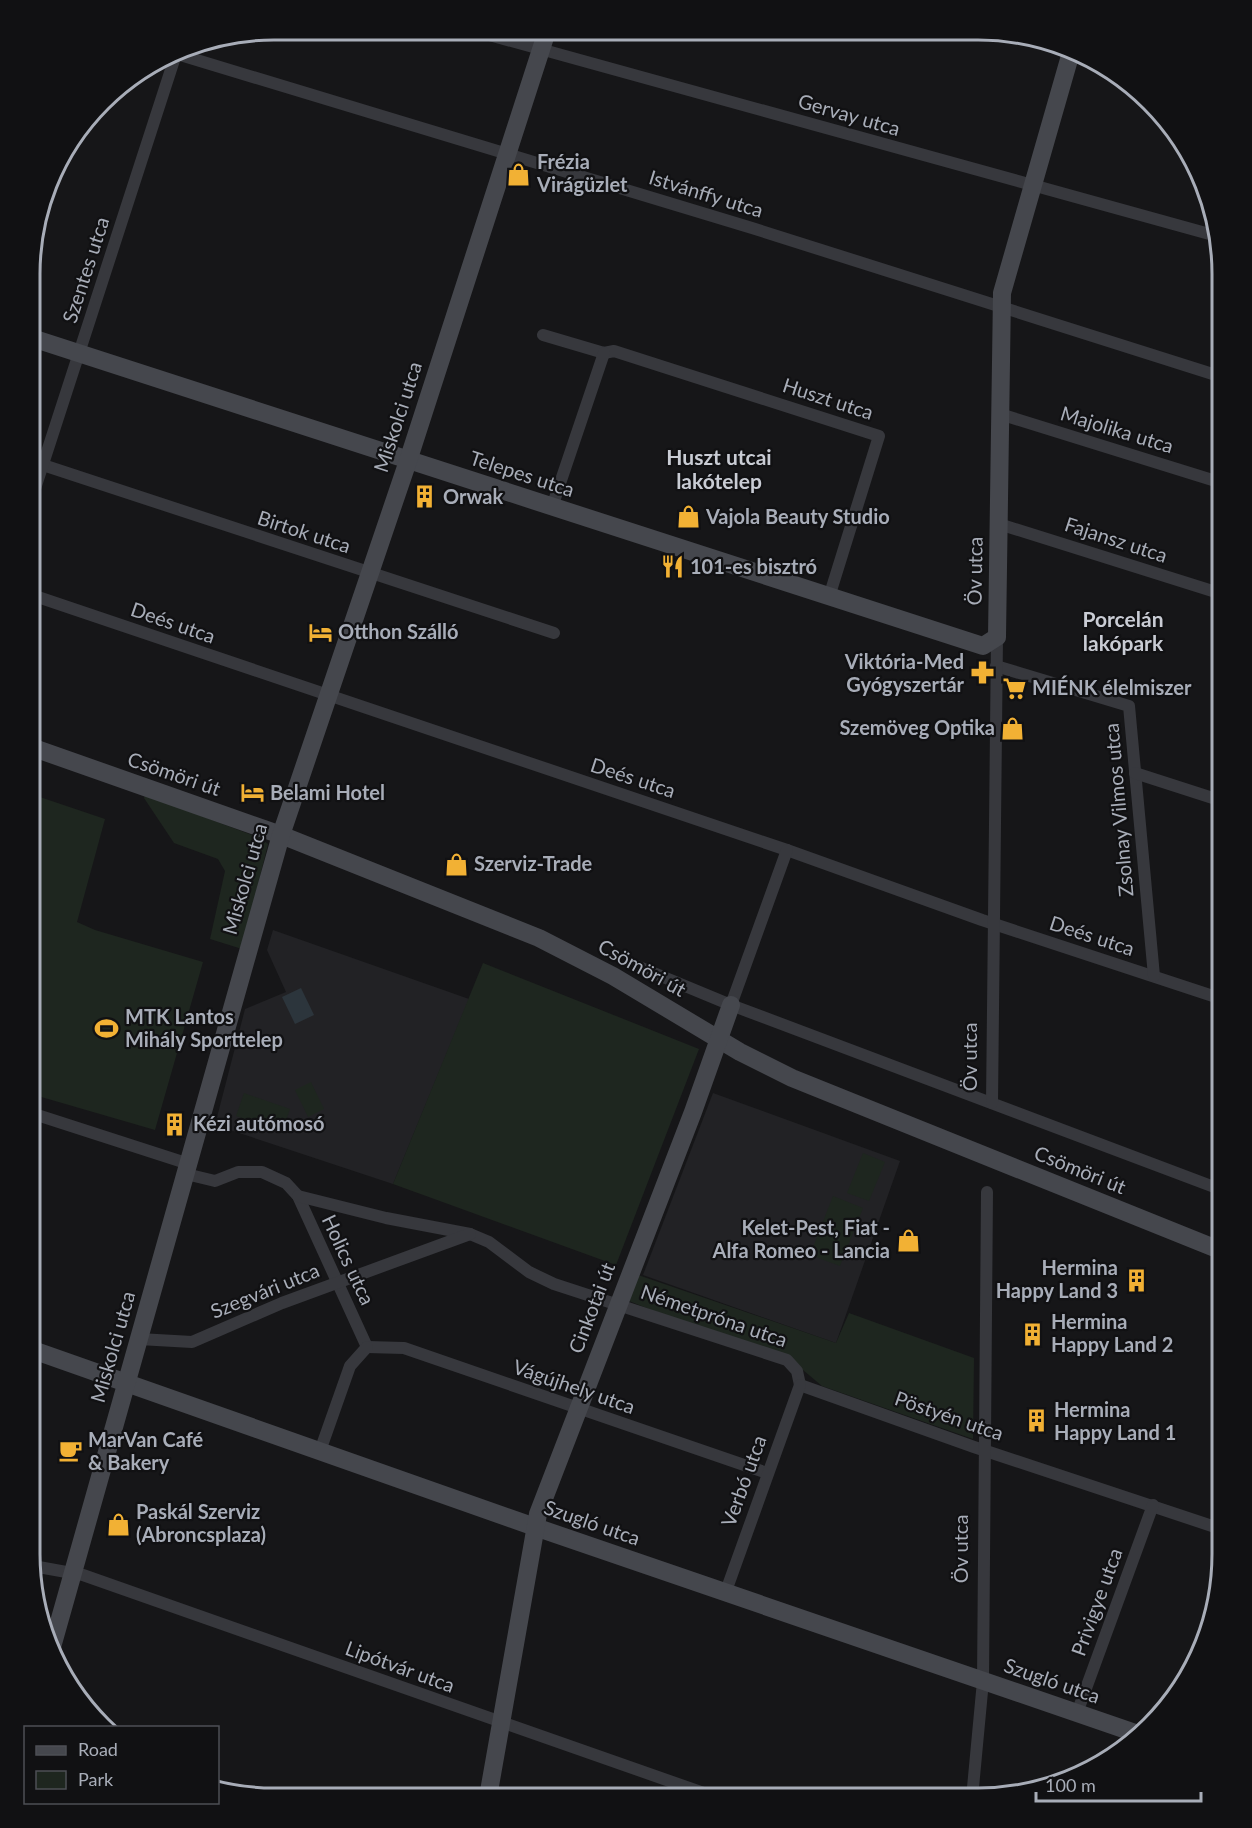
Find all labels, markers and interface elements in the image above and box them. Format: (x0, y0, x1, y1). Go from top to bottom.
street label: Gervay utca (796, 88, 903, 140)
place label: Frézia Virágüzlet (536, 149, 628, 196)
shop icon: Frézia Virágüzlet (506, 161, 532, 187)
street label: Istvánffy utca (646, 164, 766, 222)
street label: Szentes utca (57, 214, 113, 326)
street label: Miskolci utca (368, 358, 426, 475)
street label: Huszt utca (780, 372, 877, 424)
street label: Majolika utca (1058, 400, 1177, 458)
district label: Huszt utcai lakótelep (666, 444, 772, 493)
street label: Telepes utca (467, 445, 578, 501)
building icon: Orwak (412, 484, 438, 510)
place label: Orwak (443, 484, 504, 508)
shop icon: Vajola Beauty Studio (675, 504, 701, 530)
place label: Vajola Beauty Studio (705, 504, 890, 528)
street label: Birtok utca (255, 505, 354, 557)
street label: Fajansz utca (1062, 511, 1171, 567)
street label: Öv utca (961, 536, 987, 606)
restaurant icon: 101-es bisztró (659, 554, 685, 580)
place label: 101-es bisztró (690, 554, 817, 578)
street label: Deés utca (128, 596, 219, 648)
district label: Porcelán lakópark (1083, 606, 1164, 655)
hotel icon: Otthon Szálló (307, 619, 333, 645)
place label: Otthon Szálló (338, 619, 459, 643)
place label: Viktória-Med Gyógyszertár (844, 649, 965, 696)
pharmacy icon: Viktória-Med Gyógyszertár (969, 660, 995, 686)
supermarket icon: MIÉNK élelmiszer (1001, 675, 1027, 701)
place label: MIÉNK élelmiszer (1032, 675, 1192, 699)
place label: Szemöveg Optika (839, 715, 995, 739)
shop icon: Szemöveg Optika (1000, 715, 1026, 741)
street label: Zsolnay Vilmos utca (1098, 722, 1138, 898)
street label: Csömöri út (125, 746, 224, 800)
street label: Deés utca (588, 752, 679, 802)
hotel icon: Belami Hotel (239, 780, 265, 806)
place label: Belami Hotel (270, 780, 385, 804)
street label: Miskolci utca (217, 820, 271, 937)
shop icon: Szerviz-Trade (443, 851, 469, 877)
place label: Szerviz-Trade (474, 851, 593, 875)
street label: Deés utca (1047, 910, 1138, 960)
street label: Csömöri út (594, 933, 691, 1001)
place label: MTK Lantos Mihály Sporttelep (125, 1004, 283, 1051)
sports icon: MTK Lantos Mihály Sporttelep (94, 1015, 120, 1041)
street label: Öv utca (957, 1023, 981, 1091)
building icon: Kézi autómosó (162, 1111, 188, 1137)
place label: Kézi autómosó (193, 1111, 325, 1135)
street label: Csömöri út (1031, 1140, 1130, 1198)
street label: Holics utca (318, 1211, 380, 1309)
place label: Kelet-Pest, Fiat - Alfa Romeo - Lancia (712, 1215, 890, 1262)
shop icon: Kelet-Pest, Fiat - Alfa Romeo - Lancia (895, 1227, 921, 1253)
place label: Hermina Happy Land 3 (996, 1255, 1118, 1302)
street label: Szegvári utca (207, 1257, 323, 1323)
street label: Cinkotai út (563, 1259, 619, 1356)
building icon: Hermina Happy Land 3 (1123, 1267, 1149, 1293)
street label: Németpróna utca (638, 1279, 791, 1351)
street label: Miskolci utca (85, 1288, 139, 1405)
place label: Hermina Happy Land 2 (1051, 1309, 1173, 1356)
building icon: Hermina Happy Land 2 (1020, 1321, 1046, 1347)
street label: Vágújhely utca (510, 1354, 639, 1418)
street label: Pöstyén utca (892, 1385, 1007, 1445)
place label: Hermina Happy Land 1 (1054, 1397, 1176, 1444)
building icon: Hermina Happy Land 1 (1023, 1408, 1049, 1434)
place label: MarVan Café & Bakery (88, 1427, 204, 1474)
street label: Verbó utca (715, 1432, 771, 1530)
cafe icon: MarVan Café & Bakery (57, 1438, 83, 1464)
street label: Szugló utca (541, 1494, 644, 1550)
place label: Paskál Szerviz (Abroncsplaza) (136, 1499, 266, 1546)
shop icon: Paskál Szerviz (Abroncsplaza) (105, 1511, 131, 1537)
street label: Öv utca (948, 1515, 972, 1583)
street label: Privigye utca (1065, 1545, 1127, 1659)
street label: Lipótvár utca (342, 1635, 458, 1697)
street label: Szugló utca (1001, 1652, 1104, 1708)
legend (24, 1726, 219, 1804)
text: Road (78, 1738, 118, 1760)
scale bar (1036, 1765, 1201, 1803)
text: Park (78, 1768, 114, 1790)
text: 100 m (1045, 1774, 1096, 1796)

